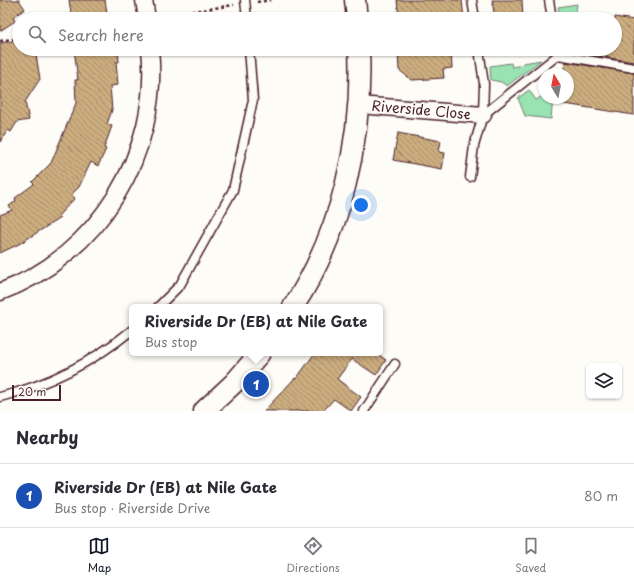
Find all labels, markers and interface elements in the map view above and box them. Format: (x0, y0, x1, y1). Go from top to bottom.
search box (12, 12, 622, 56)
icon: search (26, 23, 48, 45)
text: Search here (58, 23, 144, 46)
north arrow (538, 68, 574, 104)
street label: Riverside Close (371, 95, 472, 124)
your location (351, 195, 371, 215)
popup (129, 304, 383, 356)
text: Riverside Dr (EB) at Nile Gate (145, 309, 367, 332)
text: Bus stop (145, 332, 197, 351)
map controls (586, 363, 622, 399)
button: layers (586, 363, 622, 399)
pin: 1 (243, 369, 269, 399)
scale bar (12, 383, 61, 402)
text: 20 m (18, 383, 46, 400)
text: Nearby (16, 424, 78, 450)
text: Riverside Dr (EB) at Nile Gate (54, 475, 277, 498)
text: 1 (26, 486, 32, 505)
text: 80 m (584, 486, 618, 505)
text: Bus stop · Riverside Drive (54, 498, 210, 517)
tab: Map (88, 535, 111, 576)
tab: Directions (286, 535, 340, 576)
tab: Saved (515, 535, 546, 576)

